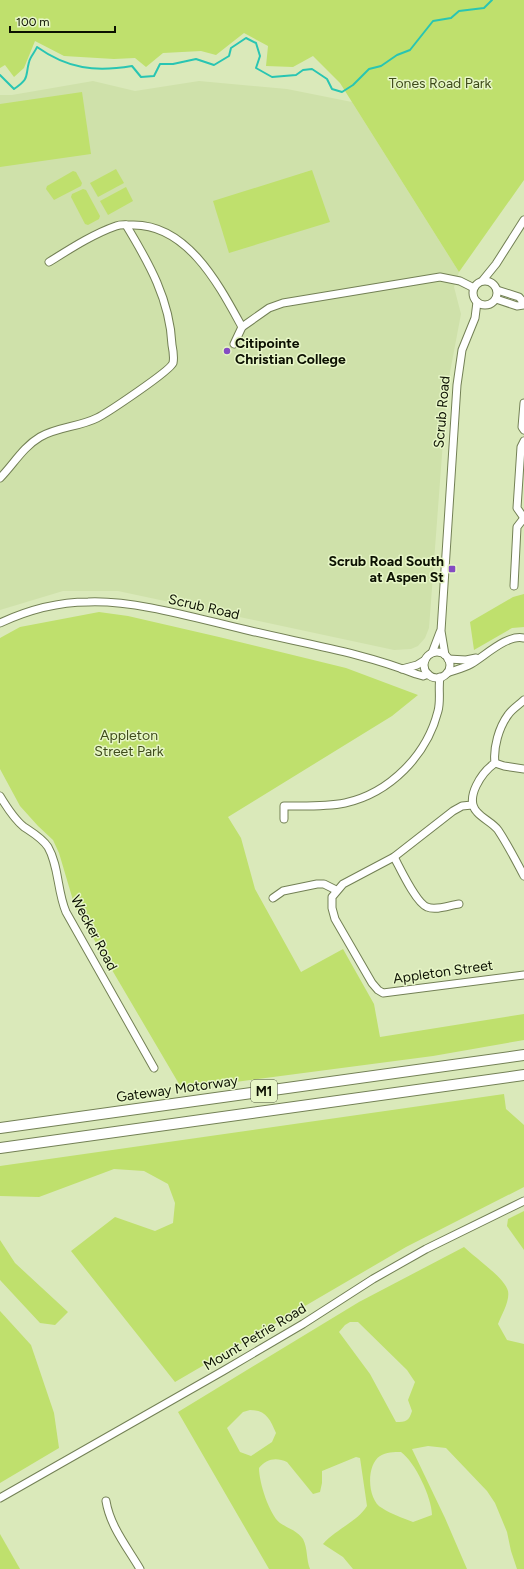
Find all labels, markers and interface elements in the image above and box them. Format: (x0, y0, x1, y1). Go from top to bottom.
scale bar (10, 8, 115, 34)
text: 100 m (16, 15, 50, 29)
park label: Tones Road Park (389, 75, 492, 92)
place label: Citipointe Christian College (235, 335, 346, 368)
marker: Citipointe Christian College (222, 346, 232, 356)
street label: Scrub Road (430, 375, 454, 449)
place label: Scrub Road South at Aspen St (328, 553, 444, 586)
marker: Scrub Road South at Aspen St (447, 564, 457, 574)
street label: Scrub Road (167, 591, 241, 623)
park label: Appleton Street Park (94, 727, 164, 760)
street label: Wecker Road (67, 892, 121, 974)
street label: Appleton Street (392, 957, 494, 987)
street label: Gateway Motorway (115, 1072, 239, 1106)
road number: M1 (251, 1080, 277, 1102)
street label: Mount Petrie Road (201, 1300, 309, 1374)

